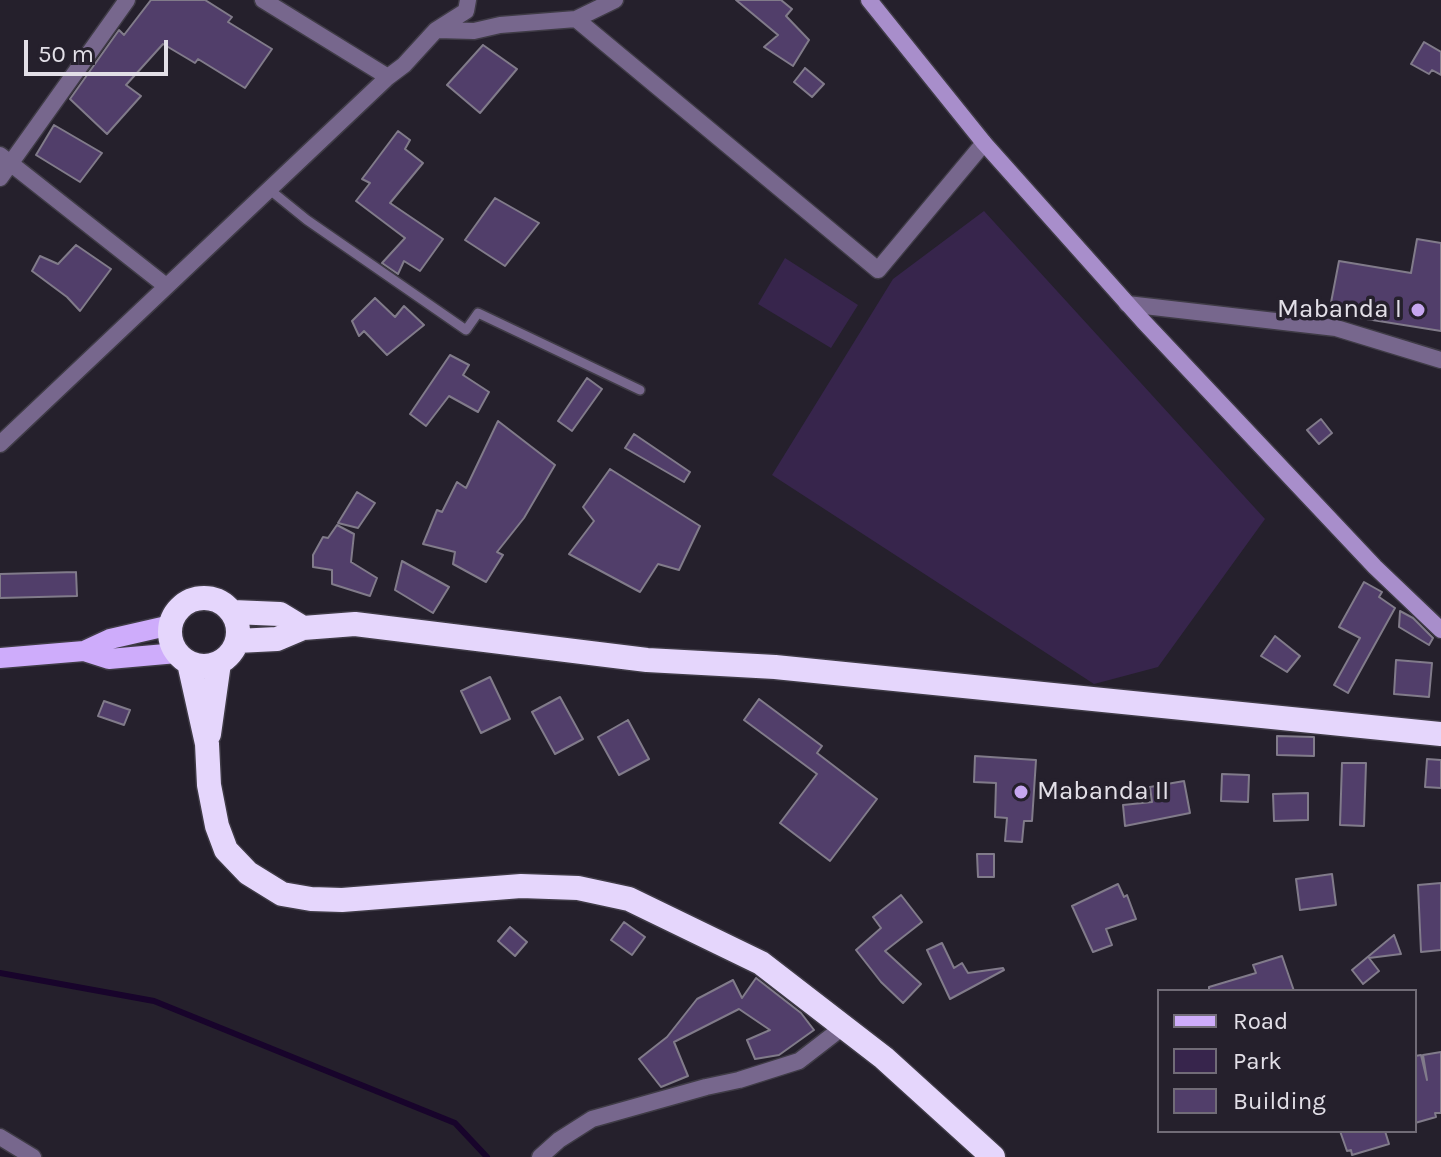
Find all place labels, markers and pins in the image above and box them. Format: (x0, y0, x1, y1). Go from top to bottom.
place label: Mabanda I (1277, 294, 1402, 326)
marker: Mabanda I (1409, 301, 1427, 319)
place label: Mabanda II (1037, 776, 1169, 808)
marker: Mabanda II (1012, 783, 1030, 801)

